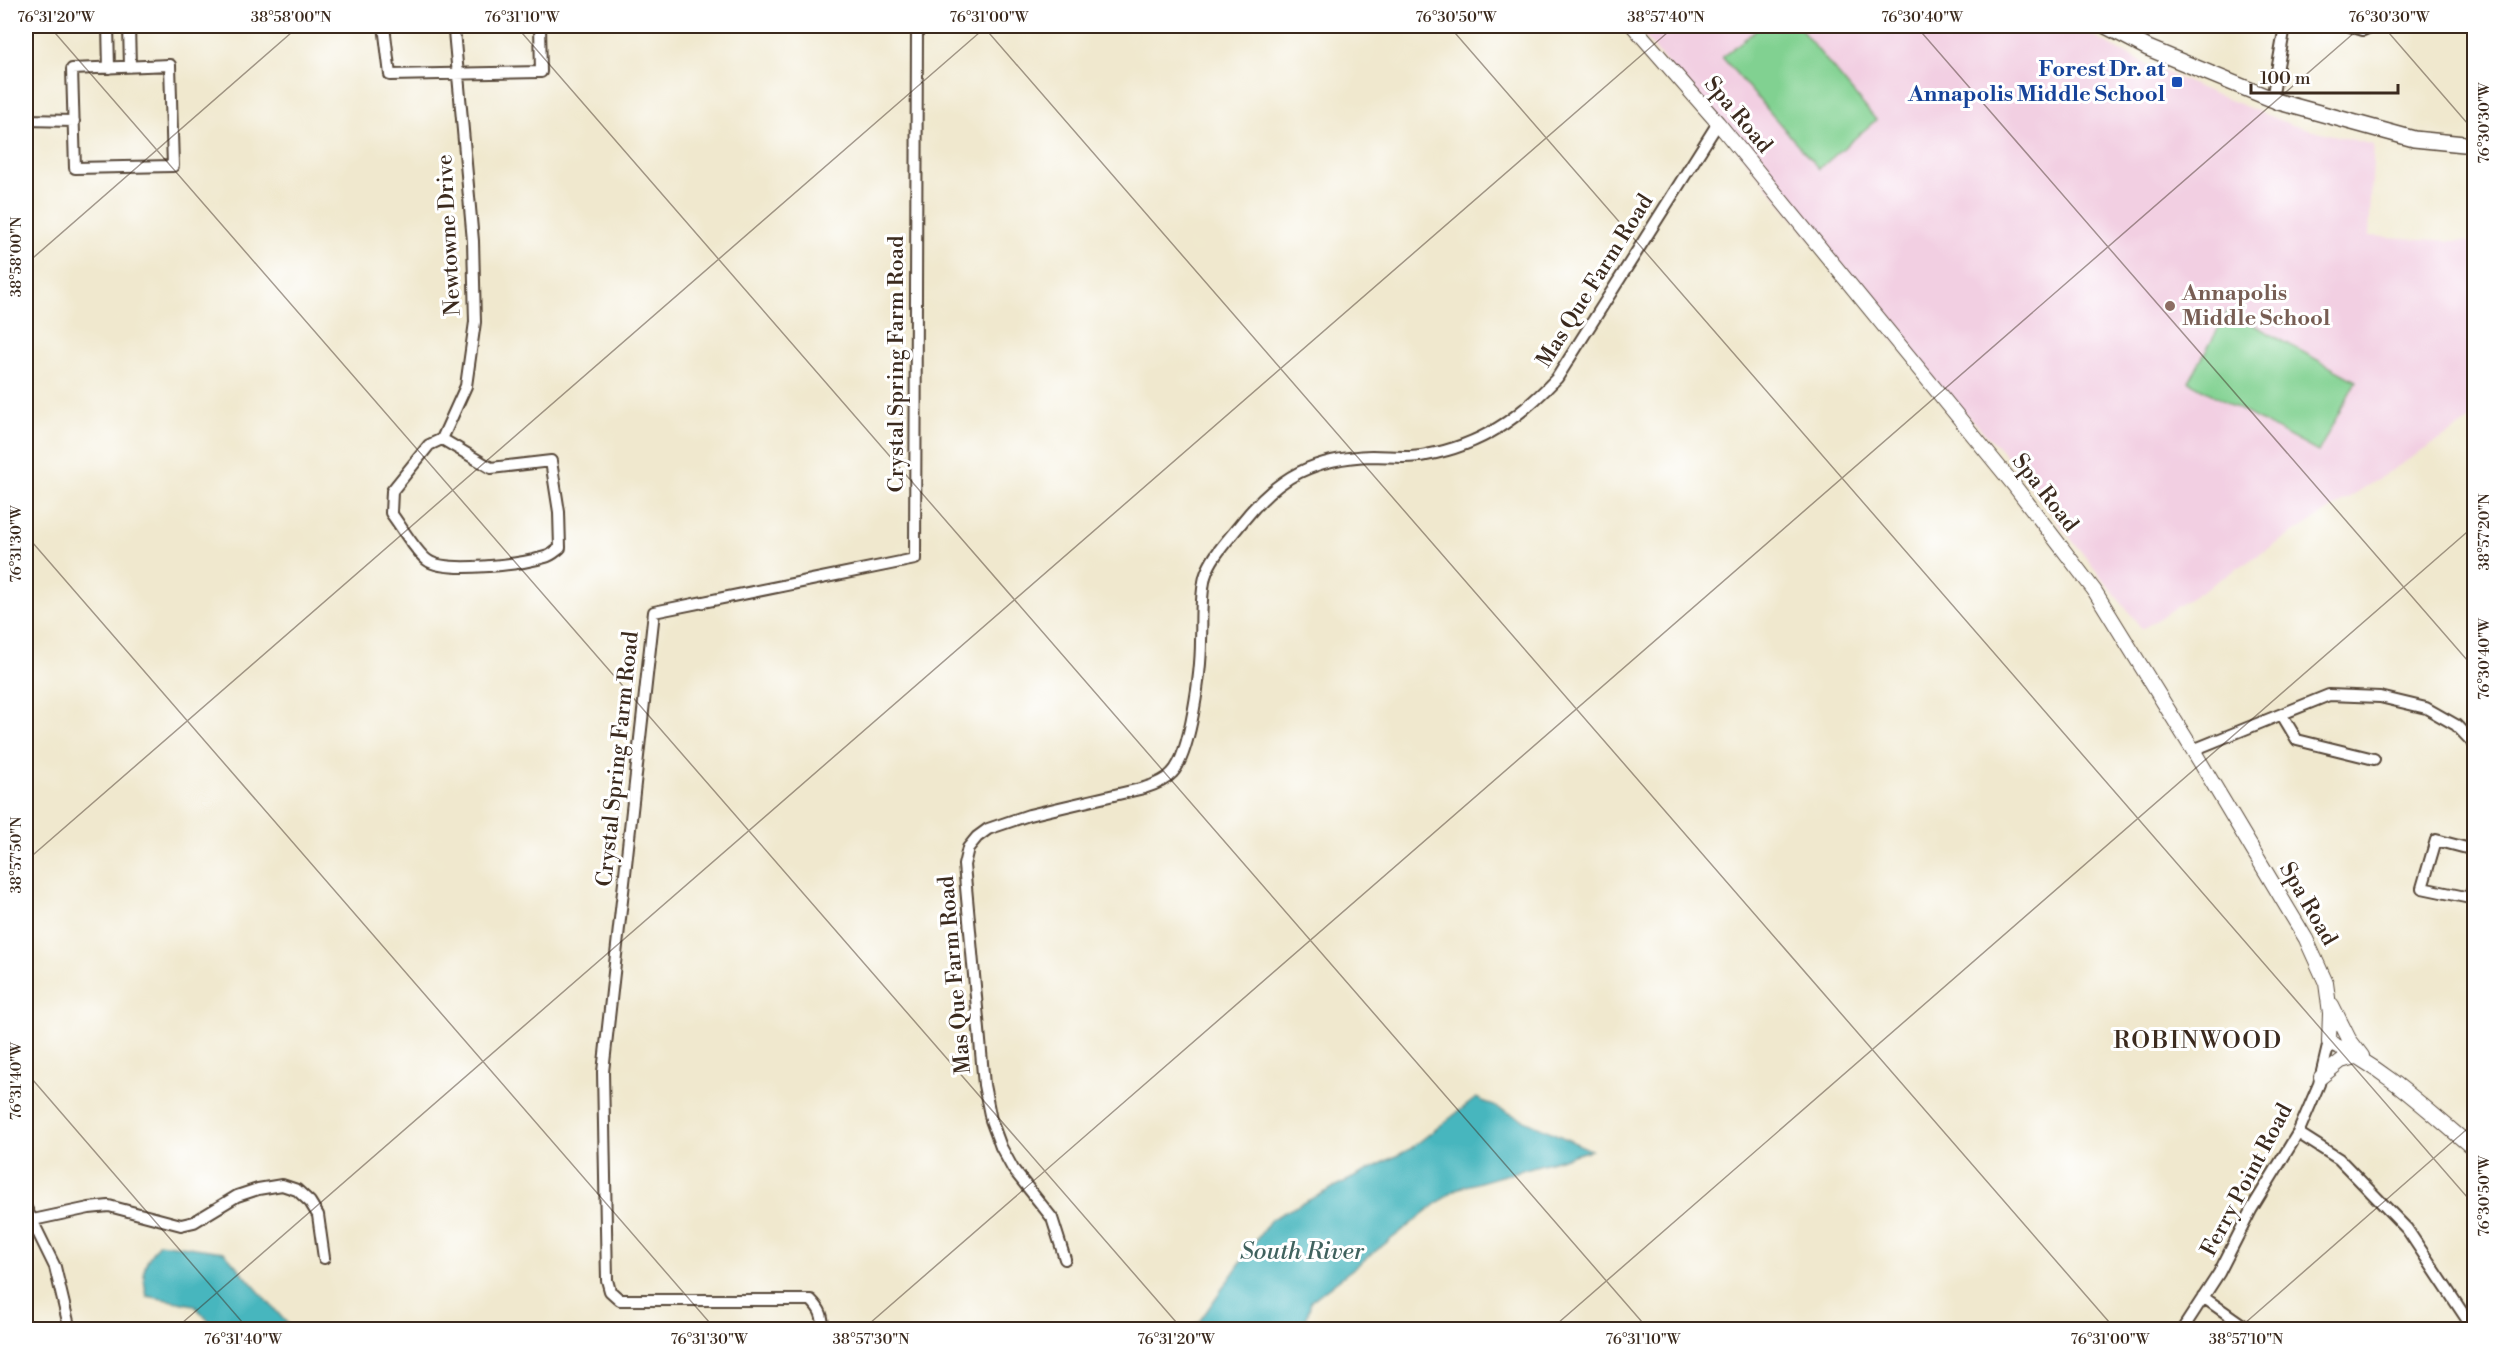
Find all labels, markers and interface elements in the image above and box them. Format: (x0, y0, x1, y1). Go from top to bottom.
text: 76°31'20"W (17, 8, 95, 27)
text: 38°58'00"N (251, 8, 331, 27)
text: 76°31'10"W (485, 8, 560, 27)
text: 76°31'00"W (950, 8, 1029, 27)
text: 76°30'50"W (1416, 8, 1497, 27)
text: 38°57'40"N (1627, 8, 1705, 27)
text: 76°30'40"W (1881, 8, 1963, 27)
text: 76°30'30"W (2349, 8, 2430, 27)
place label: Forest Dr. at Annapolis Middle School (1907, 56, 2165, 108)
scale bar (2251, 57, 2398, 95)
text: 100 m (2260, 67, 2311, 90)
street label: Spa Road (1698, 71, 1778, 159)
marker: Forest Dr. at Annapolis Middle School (2170, 75, 2184, 89)
text: 76°30'30"W (2475, 82, 2494, 163)
street label: Newtowne Drive (431, 154, 467, 316)
street label: Mas Que Farm Road (1531, 189, 1659, 373)
text: 38°58'00"N (7, 217, 26, 297)
street label: Crystal Spring Farm Road (883, 235, 910, 492)
place label: Annapolis Middle School (2181, 280, 2330, 332)
marker: Annapolis Middle School (2163, 299, 2177, 313)
street label: Spa Road (2006, 448, 2084, 538)
text: 38°57'20"N (2475, 493, 2494, 571)
text: 76°31'30"W (7, 505, 26, 583)
text: 76°30'40"W (2475, 618, 2494, 700)
street label: Crystal Spring Farm Road (591, 629, 645, 888)
text: 38°57'50"N (7, 817, 26, 893)
street label: Spa Road (2273, 857, 2343, 951)
street label: Mas Que Farm Road (933, 874, 977, 1075)
district label: ROBINWOOD (2113, 1026, 2283, 1056)
text: 76°31'40"W (7, 1042, 26, 1120)
street label: Ferry Point Road (2195, 1099, 2299, 1261)
text: 76°30'50"W (2475, 1155, 2494, 1236)
water label: South River (1240, 1237, 1365, 1267)
text: 76°31'40"W (204, 1330, 282, 1349)
text: 76°31'30"W (670, 1330, 748, 1349)
text: 38°57'30"N (833, 1330, 909, 1349)
text: 76°31'20"W (1137, 1330, 1215, 1349)
text: 76°31'10"W (1606, 1330, 1681, 1349)
text: 76°31'00"W (2071, 1330, 2150, 1349)
text: 38°57'10"N (2209, 1330, 2283, 1349)

